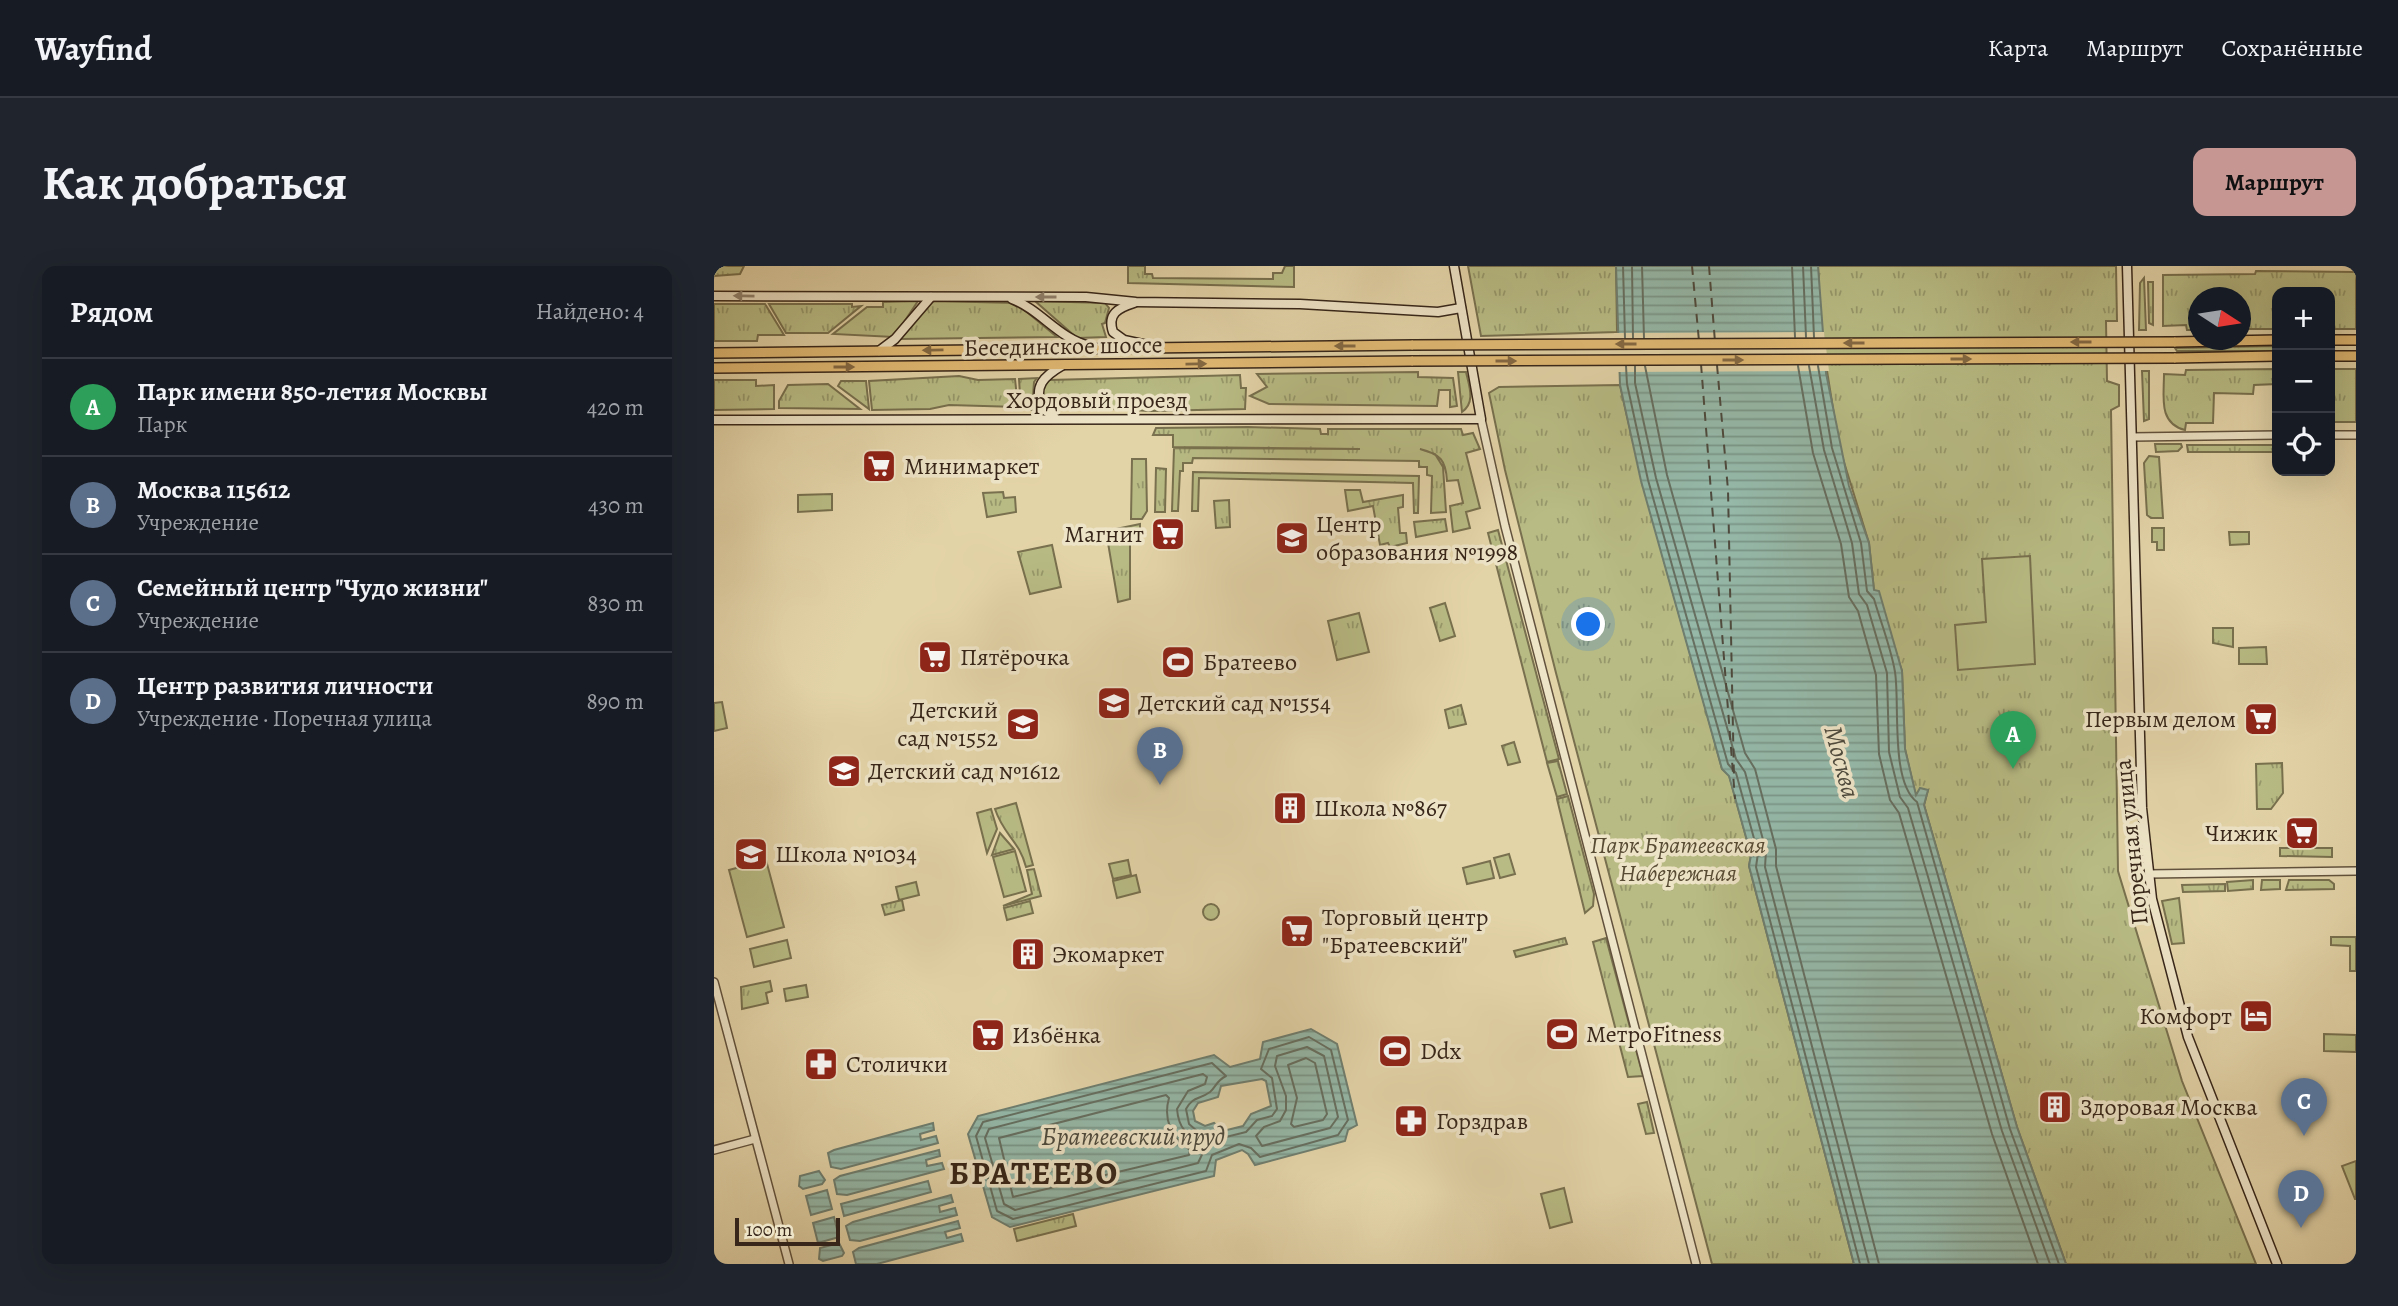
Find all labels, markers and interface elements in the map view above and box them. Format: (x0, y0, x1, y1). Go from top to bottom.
text: Wayfind (35, 26, 152, 71)
text: Карта (1988, 32, 2048, 64)
text: Маршрут (2086, 32, 2184, 64)
text: Сохранённые (2222, 32, 2363, 64)
button: Маршрут (2193, 148, 2356, 216)
text: Как добраться (42, 149, 348, 216)
north arrow (2188, 287, 2251, 350)
map controls (2272, 287, 2335, 476)
button: + (2272, 287, 2335, 350)
one-way arrow (733, 290, 755, 302)
one-way arrow (1035, 291, 1057, 303)
text: Рядом (70, 292, 153, 332)
text: Найдено: 4 (536, 296, 644, 327)
street label: Бесединское шоссе (963, 328, 1163, 364)
one-way arrow (2070, 336, 2092, 348)
one-way arrow (1843, 337, 1865, 349)
one-way arrow (1615, 338, 1637, 350)
one-way arrow (1333, 340, 1355, 352)
one-way arrow (921, 344, 943, 356)
button: − (2272, 350, 2335, 413)
one-way arrow (1950, 353, 1972, 365)
one-way arrow (1723, 354, 1745, 366)
one-way arrow (1495, 355, 1517, 367)
one-way arrow (1185, 358, 1207, 370)
one-way arrow (833, 361, 855, 373)
text: Парк имени 850-летия Москвы (137, 374, 488, 409)
street label: Хордовый проезд (1006, 384, 1188, 416)
text: A (86, 392, 100, 423)
text: 420 m (587, 392, 644, 423)
text: Парк (137, 409, 188, 440)
button: locate (2272, 413, 2335, 476)
supermarket icon: Минимаркет (860, 447, 898, 485)
place label: Минимаркет (904, 450, 1040, 482)
text: Москва 115612 (137, 472, 290, 507)
text: B (86, 490, 100, 521)
text: 430 m (588, 490, 644, 521)
text: Учреждение (137, 507, 259, 538)
place label: Центр образования №1998 (1316, 508, 1518, 568)
supermarket icon: Магнит (1149, 515, 1187, 553)
place label: Магнит (1064, 518, 1144, 550)
school or university icon: Центр образования №1998 (1273, 519, 1311, 557)
text: Семейный центр "Чудо жизни" (137, 570, 488, 605)
text: C (86, 588, 100, 619)
text: 830 m (587, 588, 644, 619)
text: Учреждение (137, 605, 259, 636)
your location (1571, 607, 1605, 641)
supermarket icon: Пятёрочка (916, 638, 954, 676)
place label: Пятёрочка (960, 641, 1070, 673)
sports icon: Братеево (1159, 643, 1197, 681)
place label: Братеево (1203, 646, 1297, 678)
text: Центр развития личности (137, 668, 433, 703)
school or university icon: Детский сад №1554 (1095, 684, 1133, 722)
text: D (85, 686, 101, 717)
text: 890 m (586, 686, 644, 717)
place label: Детский сад №1554 (1138, 687, 1331, 719)
place label: Детский сад №1552 (897, 694, 998, 754)
supermarket icon: Первым делом (2242, 700, 2280, 738)
text: Учреждение · Поречная улица (137, 703, 432, 734)
place label: Первым делом (2085, 703, 2236, 735)
school or university icon: Детский сад №1552 (1004, 705, 1042, 743)
pin: A (1990, 711, 2036, 769)
water label: Москва (1816, 722, 1868, 802)
pin: B (1137, 727, 1183, 785)
school or university icon: Детский сад №1612 (825, 752, 863, 790)
place label: Детский сад №1612 (868, 755, 1060, 787)
street label: Поречная улица (2106, 758, 2156, 926)
building icon: Школа №867 (1271, 789, 1309, 827)
place label: Школа №867 (1314, 792, 1448, 824)
supermarket icon: Чижик (2283, 814, 2321, 852)
place label: Чижик (2205, 817, 2278, 849)
park label: Парк Братеевская Набережная (1590, 829, 1766, 889)
school or university icon: Школа №1034 (732, 835, 770, 873)
place label: Школа №1034 (775, 838, 917, 870)
place label: Торговый центр "Братеевский" (1322, 901, 1488, 961)
supermarket icon: Торговый центр "Братеевский" (1278, 912, 1316, 950)
building icon: Экомаркет (1009, 935, 1047, 973)
place label: Экомаркет (1052, 938, 1165, 970)
hotel icon: Комфорт (2237, 997, 2275, 1035)
place label: Комфорт (2139, 1000, 2232, 1032)
sports icon: МетроFitness (1543, 1015, 1581, 1053)
supermarket icon: Избёнка (969, 1016, 1007, 1054)
place label: МетроFitness (1586, 1018, 1722, 1050)
place label: Избёнка (1012, 1019, 1101, 1051)
sports icon: Ddx (1376, 1032, 1414, 1070)
place label: Ddx (1420, 1035, 1462, 1067)
pharmacy icon: Столички (802, 1045, 840, 1083)
place label: Столички (846, 1048, 948, 1080)
pin: C (2281, 1078, 2327, 1136)
building icon: Здоровая Москва (2036, 1088, 2074, 1126)
place label: Здоровая Москва (2080, 1091, 2257, 1123)
pharmacy icon: Горздрав (1392, 1102, 1430, 1140)
place label: Горздрав (1436, 1105, 1528, 1137)
water label: Братеевский пруд (1041, 1119, 1225, 1154)
district label: БРАТЕЕВО (949, 1151, 1119, 1195)
pin: D (2278, 1170, 2324, 1228)
scale bar (735, 1215, 840, 1247)
text: 100 m (746, 1217, 792, 1243)

